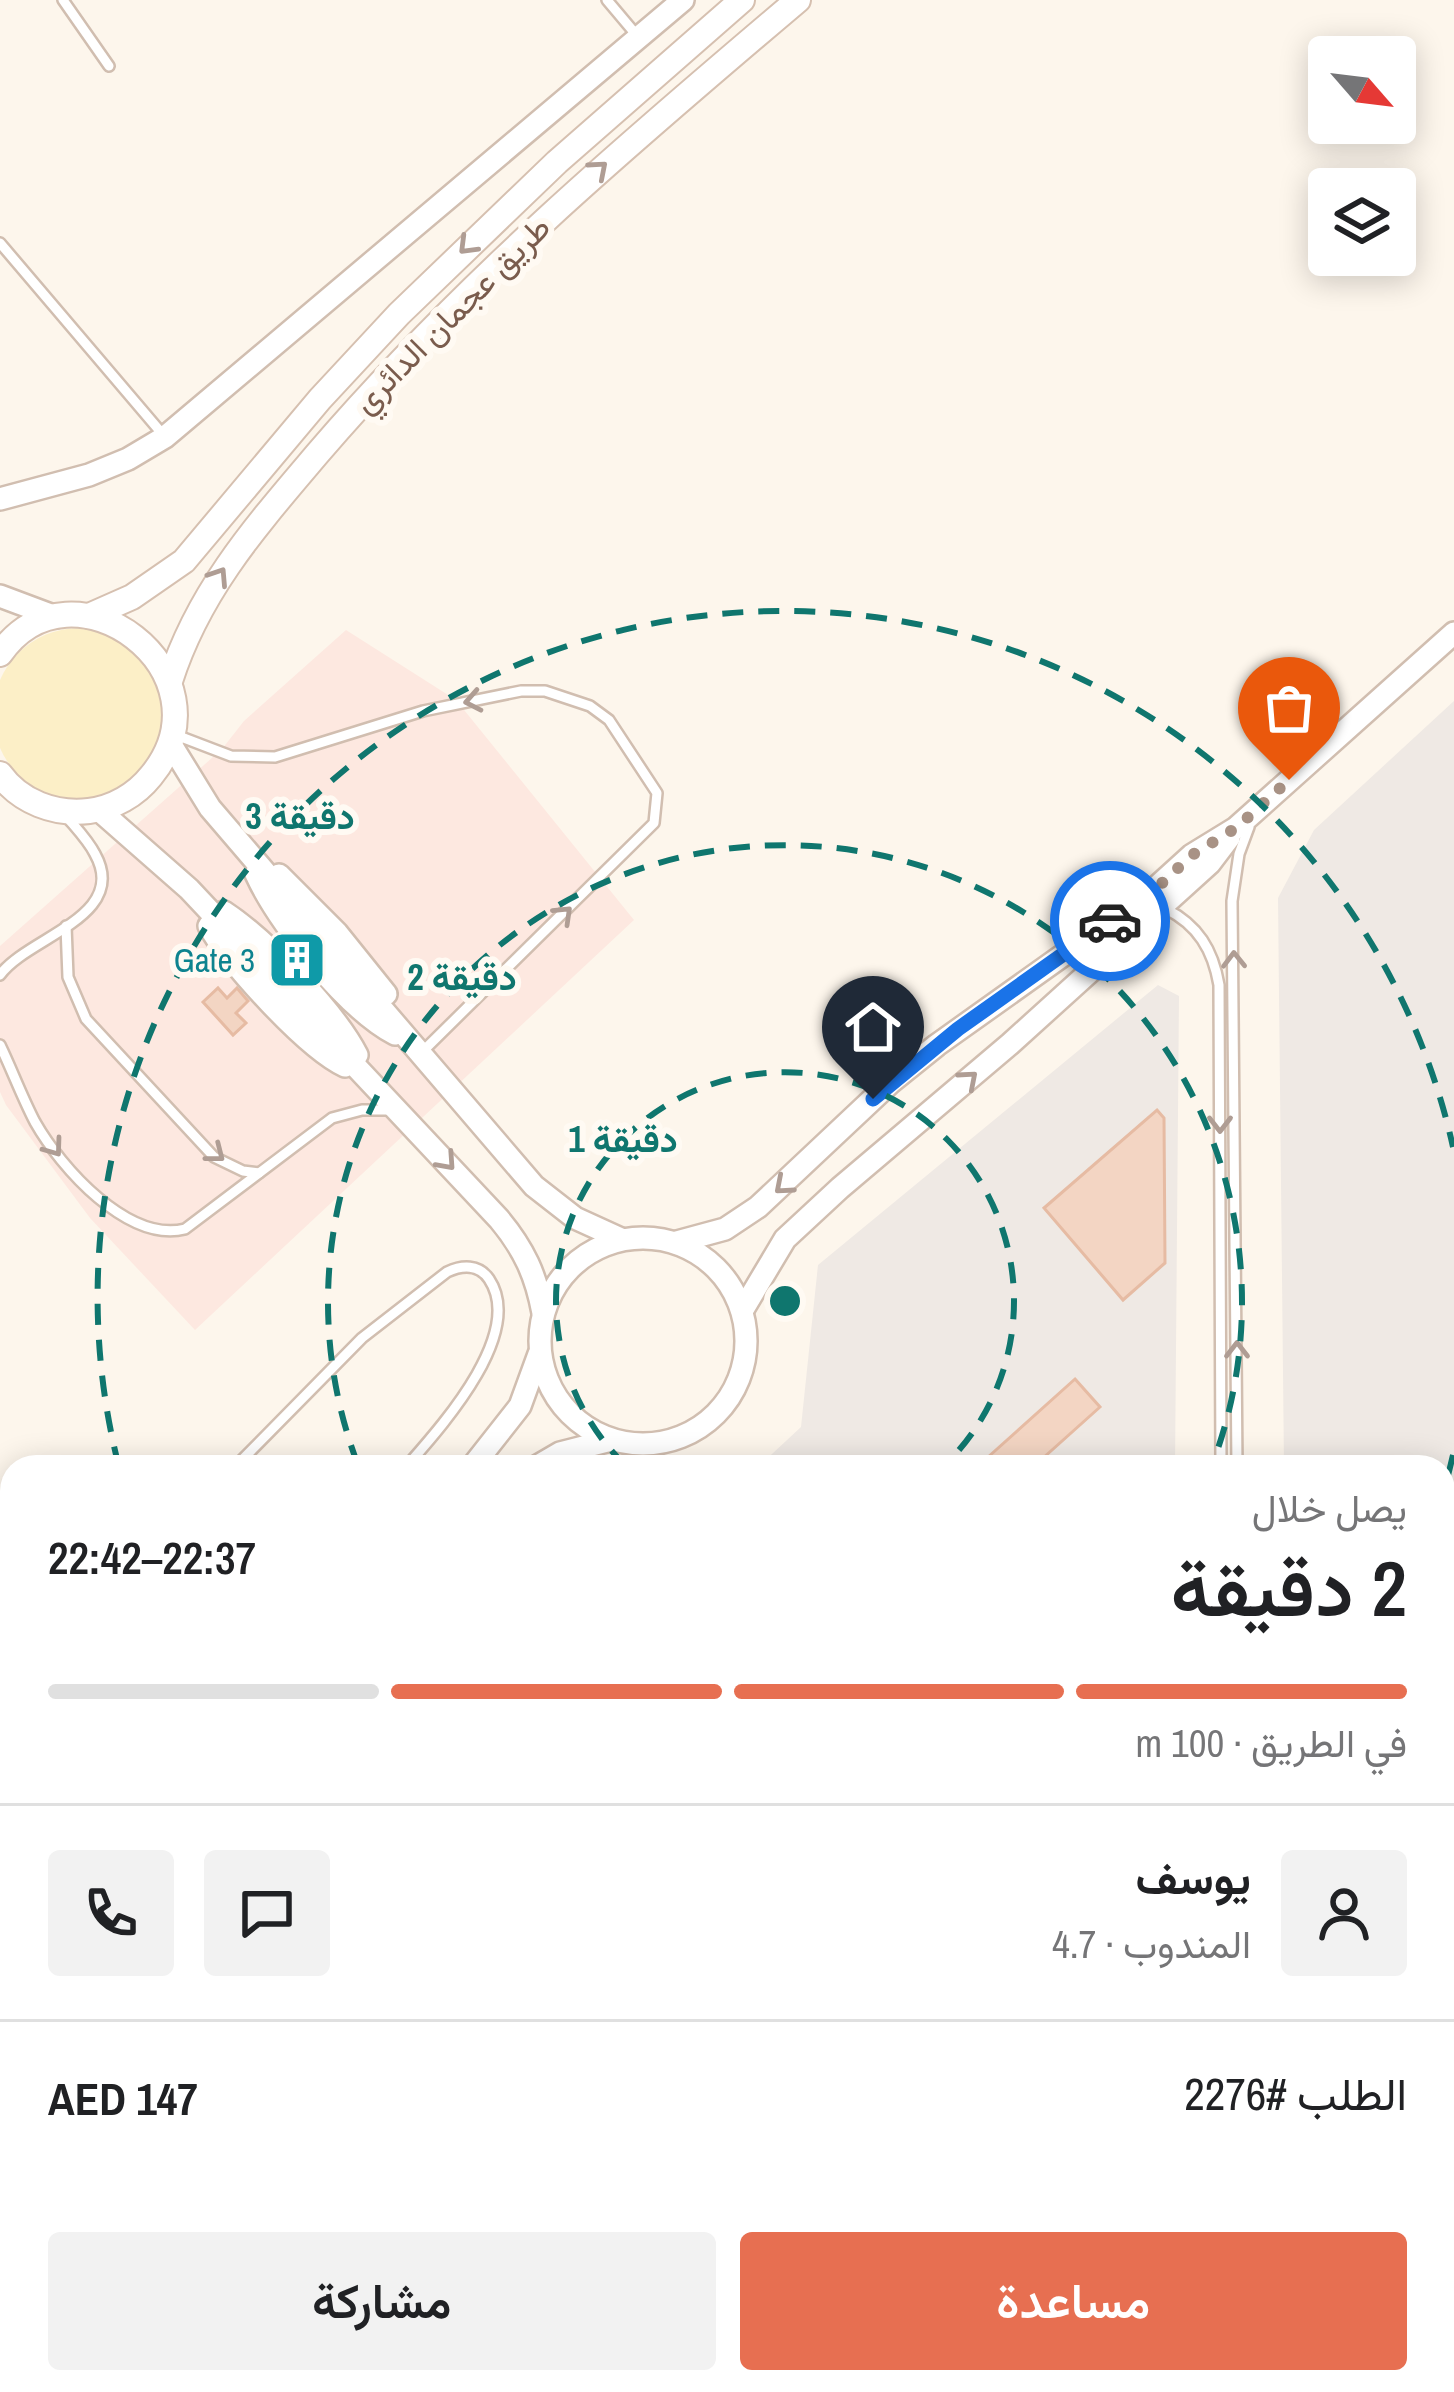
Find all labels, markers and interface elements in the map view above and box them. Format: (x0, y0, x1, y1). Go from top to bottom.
north arrow (1308, 36, 1416, 144)
map controls (1308, 36, 1416, 276)
one-way arrow (585, 162, 607, 184)
button: layers (1308, 168, 1416, 276)
street label: طريق عجمان الدائري (342, 205, 563, 426)
one-way arrow (459, 232, 481, 254)
one-way arrow (205, 567, 227, 589)
pin (1238, 657, 1340, 780)
icon: bag (1256, 675, 1322, 741)
one-way arrow (464, 687, 484, 713)
text: 3 دقيقة (245, 792, 355, 840)
courier (1050, 861, 1170, 981)
icon: car (1077, 888, 1143, 954)
one-way arrow (550, 907, 572, 929)
building icon: Gate 3 (266, 929, 328, 991)
place label: Gate 3 (174, 938, 255, 982)
one-way arrow (1221, 950, 1247, 968)
text: 2 دقيقة (407, 953, 517, 1001)
pin (822, 976, 924, 1099)
icon: home (840, 994, 906, 1060)
one-way arrow (955, 1072, 977, 1094)
text: 1 دقيقة (568, 1115, 678, 1163)
one-way arrow (1207, 1116, 1233, 1134)
one-way arrow (40, 1135, 62, 1157)
one-way arrow (202, 1140, 224, 1162)
one-way arrow (432, 1148, 454, 1169)
one-way arrow (775, 1171, 797, 1193)
centre of rings (764, 1280, 806, 1322)
one-way arrow (1224, 1340, 1250, 1358)
text: يصل خلال (1252, 1482, 1407, 1534)
text: 22:37–22:42 (48, 1527, 256, 1588)
text: 2 دقيقة (1171, 1535, 1407, 1640)
text: في الطريق · 100 m (1136, 1717, 1407, 1769)
text: يوسف (1136, 1847, 1251, 1908)
button: phone (48, 1850, 174, 1976)
button: chat (204, 1850, 330, 1976)
button: person (1281, 1850, 1407, 1976)
text: المندوب · 4.7 (1052, 1918, 1251, 1970)
text: الطلب #2276 (1184, 2063, 1407, 2124)
text: AED 147 (48, 2068, 198, 2129)
button: مشاركة (48, 2232, 716, 2370)
button: مساعدة (740, 2232, 1407, 2370)

